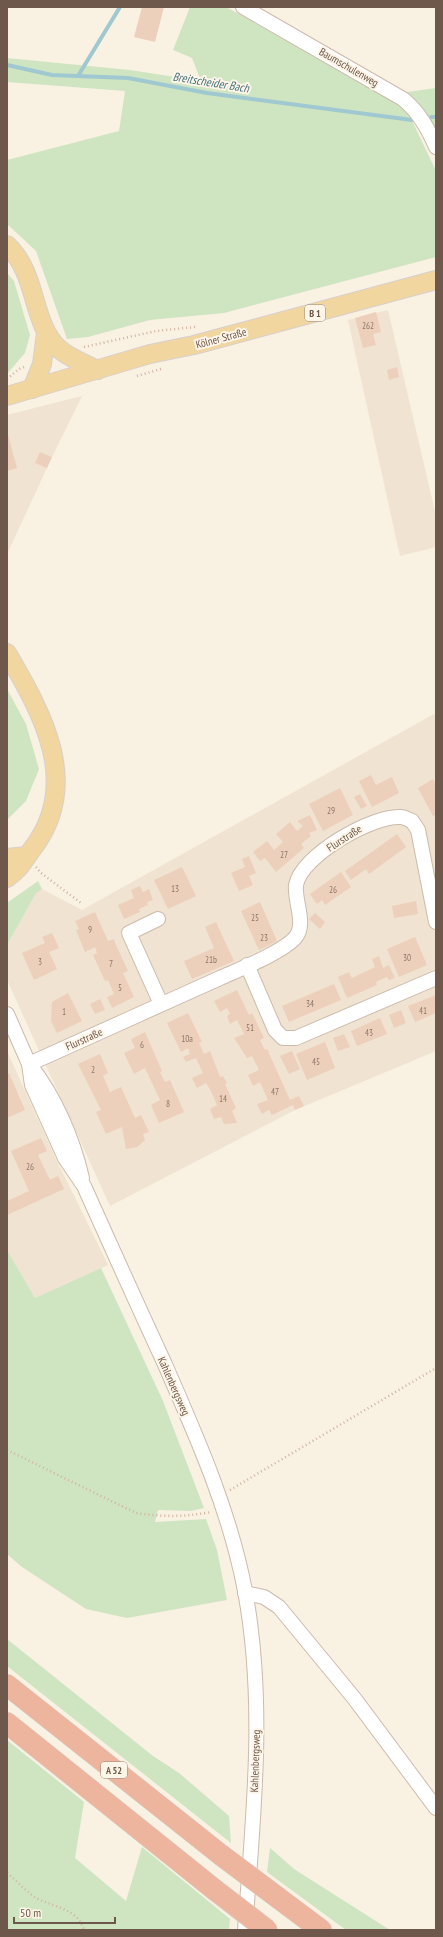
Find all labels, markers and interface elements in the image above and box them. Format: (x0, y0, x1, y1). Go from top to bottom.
street label: Baumschulenweg (317, 44, 381, 90)
water label: Breitscheider Bach (172, 69, 251, 96)
road number: B 1 (305, 305, 325, 321)
house number: 262 (362, 320, 374, 331)
street label: Kölner Straße (194, 324, 248, 352)
house number: 29 (327, 805, 335, 816)
street label: Flurstraße (324, 821, 365, 854)
house number: 27 (280, 849, 288, 860)
house number: 13 (171, 883, 179, 894)
house number: 26 (329, 884, 337, 895)
house number: 25 (251, 912, 259, 923)
house number: 9 (88, 924, 92, 935)
house number: 23 (260, 932, 268, 943)
house number: 30 (403, 952, 411, 963)
house number: 21b (205, 954, 217, 965)
house number: 3 (38, 956, 42, 967)
house number: 7 (109, 958, 113, 969)
house number: 5 (118, 982, 122, 993)
house number: 34 (306, 998, 314, 1009)
house number: 41 (419, 1005, 427, 1016)
house number: 1 (62, 1006, 66, 1017)
house number: 51 (246, 1022, 254, 1033)
street label: Flurstraße (63, 1024, 105, 1053)
house number: 43 (365, 1027, 373, 1038)
house number: 10a (181, 1033, 193, 1044)
house number: 6 (140, 1039, 144, 1050)
house number: 45 (312, 1056, 320, 1067)
house number: 2 (91, 1064, 95, 1075)
house number: 47 (271, 1086, 279, 1097)
house number: 14 (219, 1093, 227, 1104)
house number: 8 (166, 1098, 170, 1109)
house number: 26 (26, 1161, 34, 1172)
street label: Kahlenbergsweg (155, 1354, 193, 1418)
street label: Kahlenbergsweg (247, 1729, 263, 1793)
road number: A 52 (101, 1762, 127, 1778)
scale bar (14, 1899, 115, 1925)
text: 50 m (20, 1905, 41, 1920)

